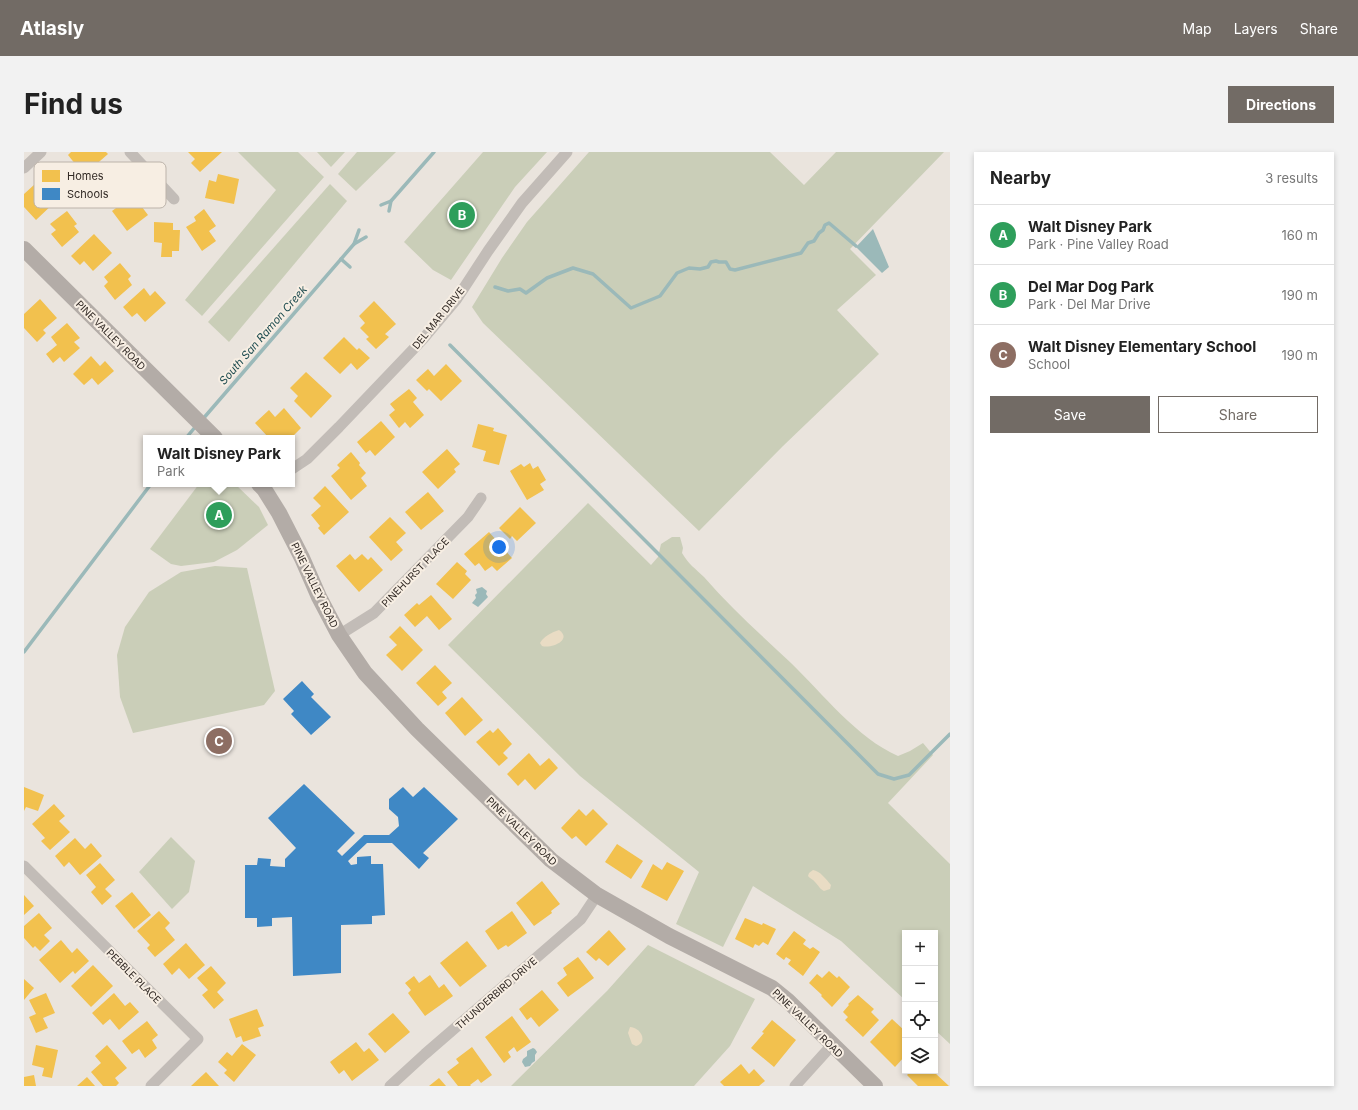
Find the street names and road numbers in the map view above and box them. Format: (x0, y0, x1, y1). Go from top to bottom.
street label: DEL MAR DRIVE (409, 285, 467, 351)
street label: PINE VALLEY ROAD (74, 298, 148, 372)
street label: PINEHURST PLACE (379, 535, 451, 609)
street label: PINE VALLEY ROAD (289, 540, 341, 630)
street label: PINE VALLEY ROAD (484, 794, 560, 868)
street label: PEBBLE PLACE (104, 946, 164, 1006)
street label: THUNDERBIRD DRIVE (453, 955, 539, 1031)
street label: PINE VALLEY ROAD (770, 986, 846, 1060)

